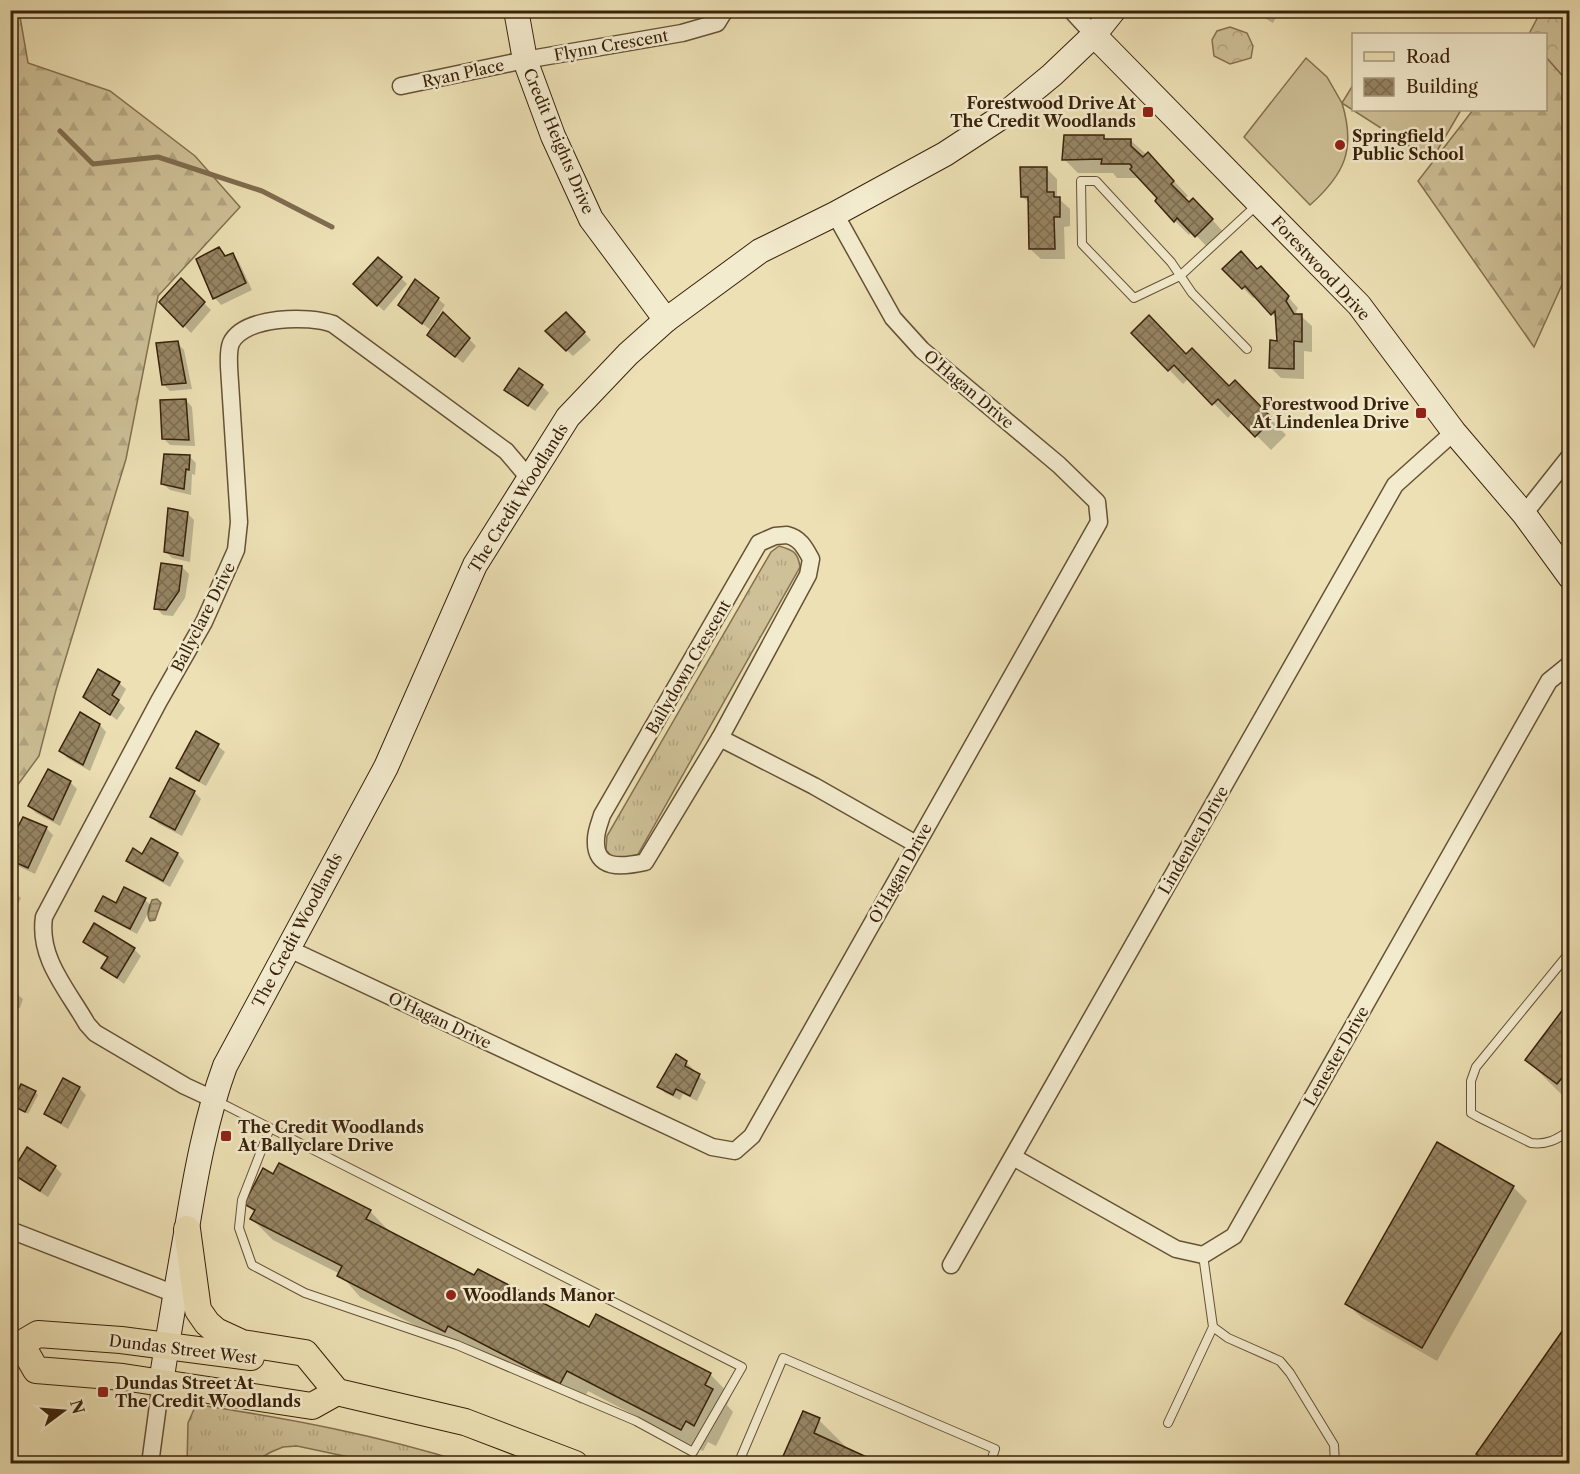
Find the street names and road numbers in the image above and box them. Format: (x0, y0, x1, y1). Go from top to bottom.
street label: Flynn Crescent (552, 25, 670, 65)
street label: Ryan Place (420, 55, 506, 91)
street label: Credit Heights Drive (519, 65, 599, 217)
street label: Forestwood Drive (1267, 212, 1375, 324)
street label: O'Hagan Drive (920, 346, 1018, 433)
street label: The Credit Woodlands (464, 420, 572, 576)
street label: Ballyclare Drive (167, 559, 239, 675)
street label: Ballydown Crescent (641, 596, 735, 738)
street label: Lindenlea Drive (1154, 782, 1232, 898)
street label: O'Hagan Drive (864, 819, 936, 927)
street label: The Credit Woodlands (248, 849, 346, 1011)
street label: O'Hagan Drive (385, 987, 495, 1053)
street label: Lenester Drive (1299, 1002, 1373, 1110)
street label: Dundas Street West (108, 1330, 258, 1368)

